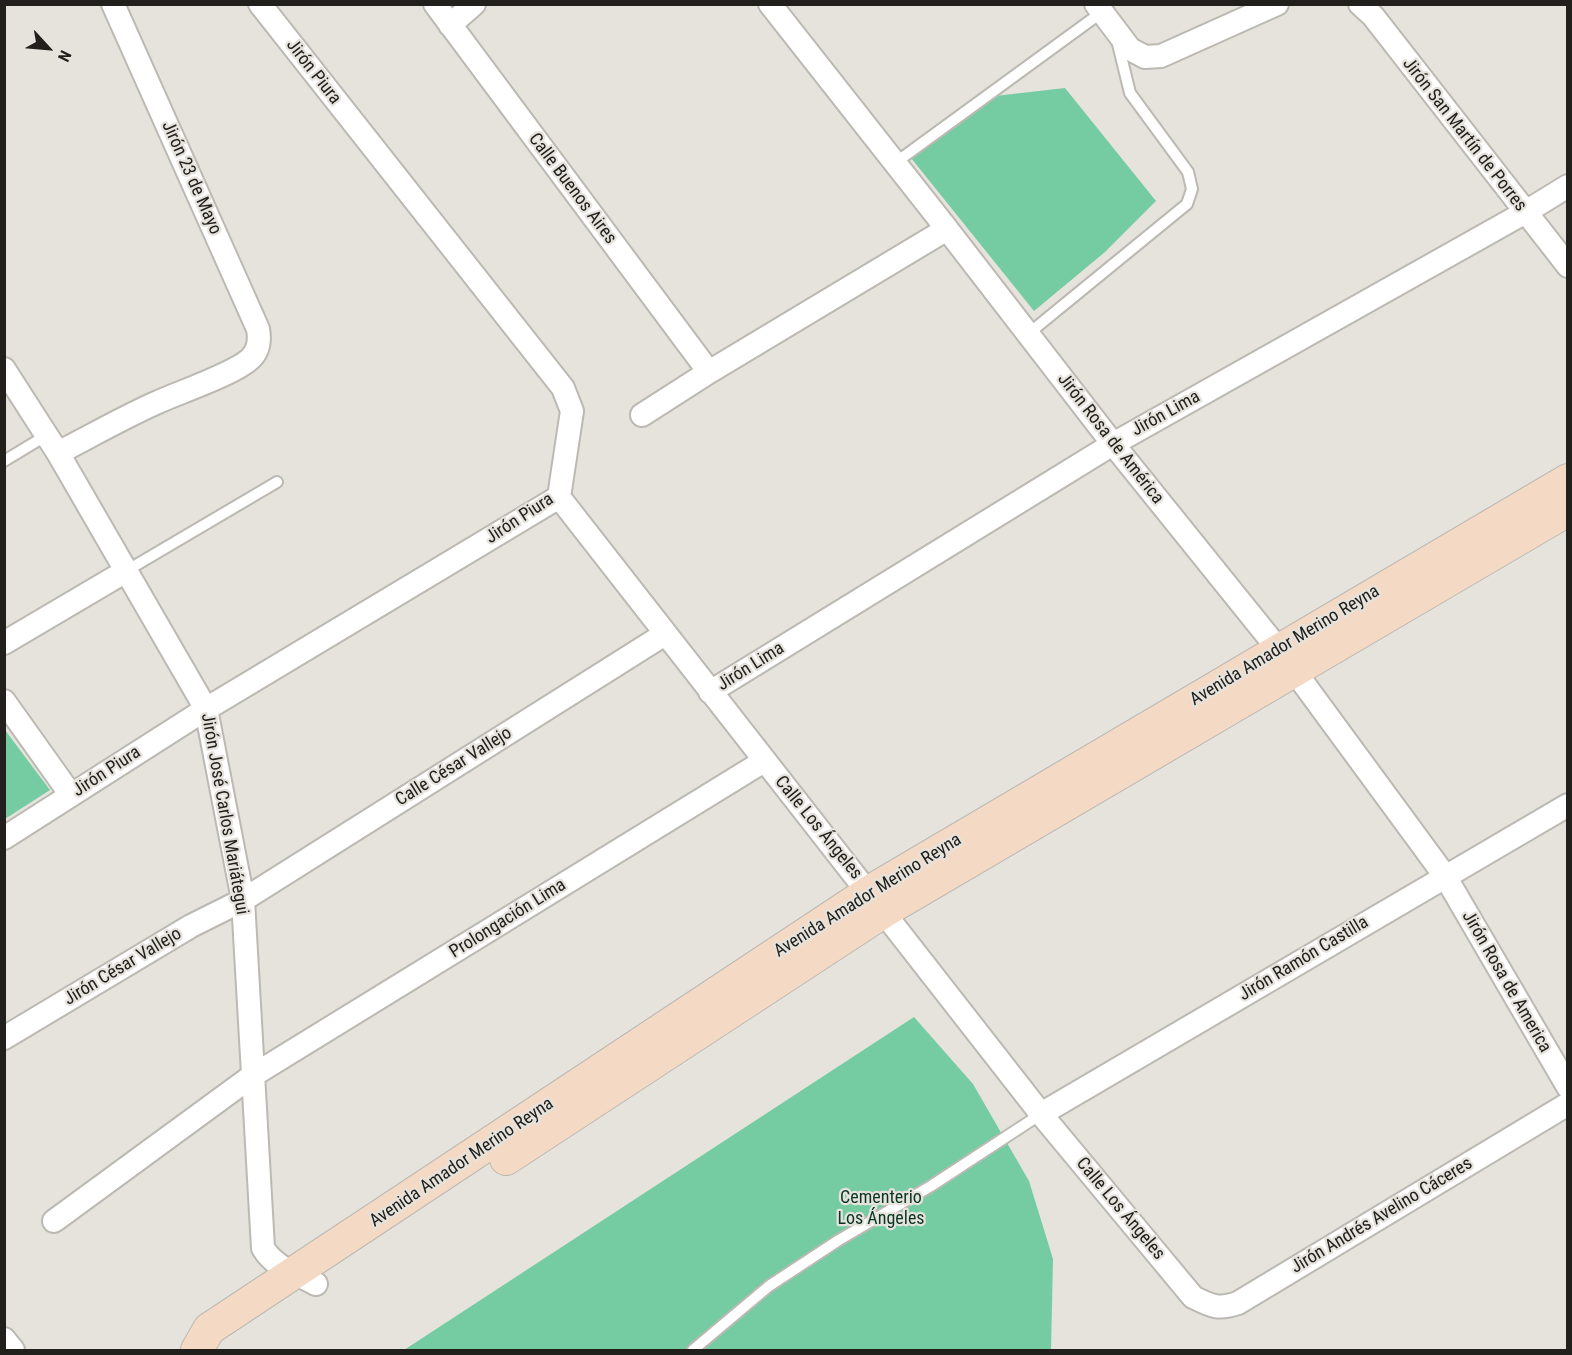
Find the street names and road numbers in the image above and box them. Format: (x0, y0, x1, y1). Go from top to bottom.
street label: Jirón Piura (281, 35, 345, 109)
street label: Jirón San Martín de Porres (1397, 54, 1531, 216)
street label: Jirón 23 de Mayo (156, 118, 226, 238)
street label: Calle Buenos Aires (523, 129, 621, 249)
street label: Jirón Rosa de América (1052, 369, 1168, 509)
street label: Jirón Lima (1128, 386, 1204, 442)
street label: Jirón Piura (482, 489, 558, 549)
street label: Avenida Amador Merino Reyna (1186, 581, 1384, 711)
street label: Jirón Lima (714, 638, 788, 696)
street label: Jirón José Carlos Mariátegui (196, 712, 252, 916)
street label: Calle César Vallejo (392, 723, 516, 811)
street label: Jirón Piura (69, 742, 145, 802)
street label: Calle Los Ángeles (770, 772, 866, 884)
street label: Avenida Amador Merino Reyna (770, 829, 966, 963)
street label: Prolongación Lima (446, 875, 570, 963)
street label: Jirón Rosa de America (1457, 907, 1555, 1057)
street label: Jirón Ramón Castilla (1235, 912, 1373, 1006)
street label: Jirón César Vallejo (60, 923, 186, 1011)
street label: Avenida Amador Merino Reyna (366, 1093, 558, 1233)
street label: Calle Los Ángeles (1071, 1153, 1169, 1265)
street label: Jirón Andrés Avelino Cáceres (1287, 1153, 1477, 1279)

